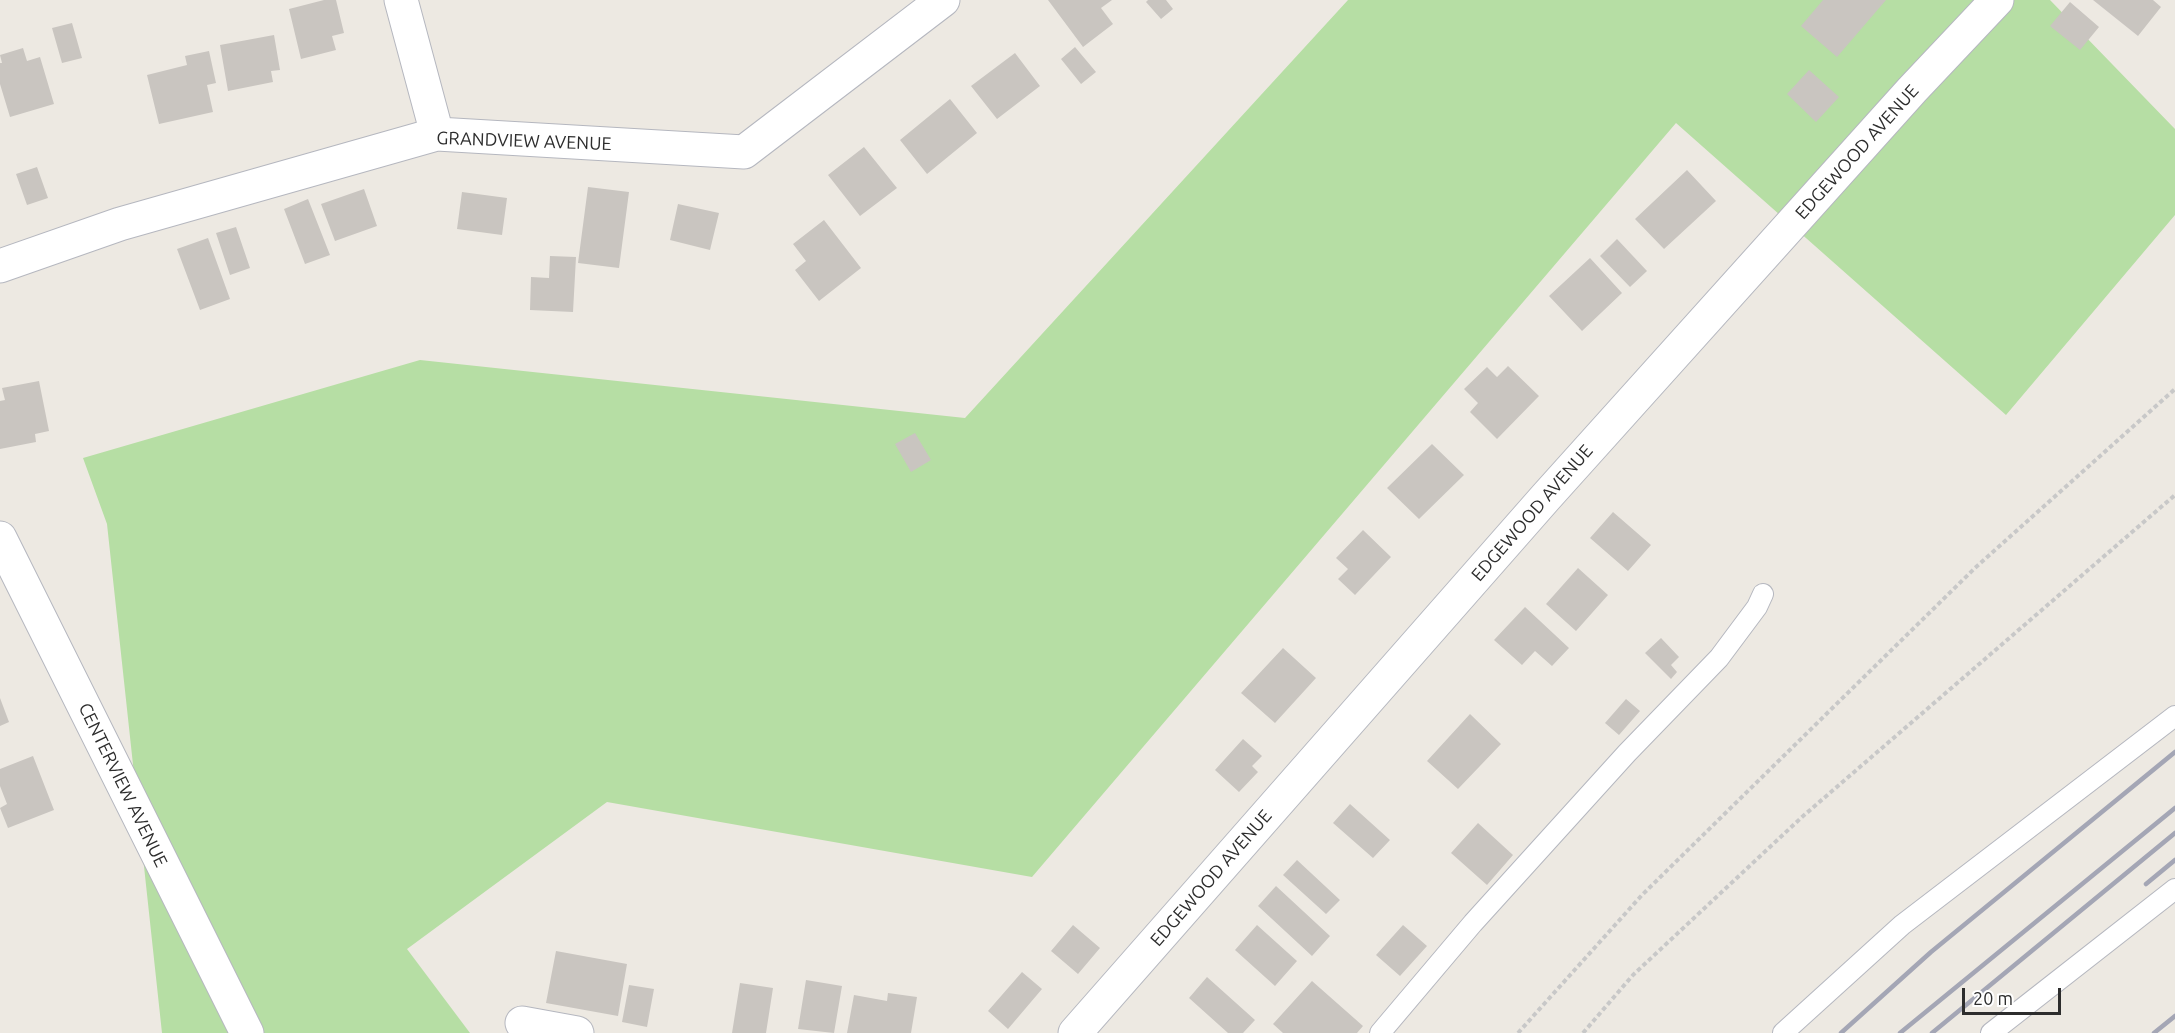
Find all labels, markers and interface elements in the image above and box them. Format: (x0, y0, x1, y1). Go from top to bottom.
street label: EDGEWOOD AVENUE (1791, 80, 1923, 224)
street label: GRANDVIEW AVENUE (436, 127, 612, 155)
street label: EDGEWOOD AVENUE (1467, 440, 1597, 586)
street label: CENTERVIEW AVENUE (74, 700, 172, 870)
street label: EDGEWOOD AVENUE (1146, 805, 1276, 951)
scale bar (1965, 976, 2064, 1014)
text: 20 m (1973, 988, 2013, 1008)

